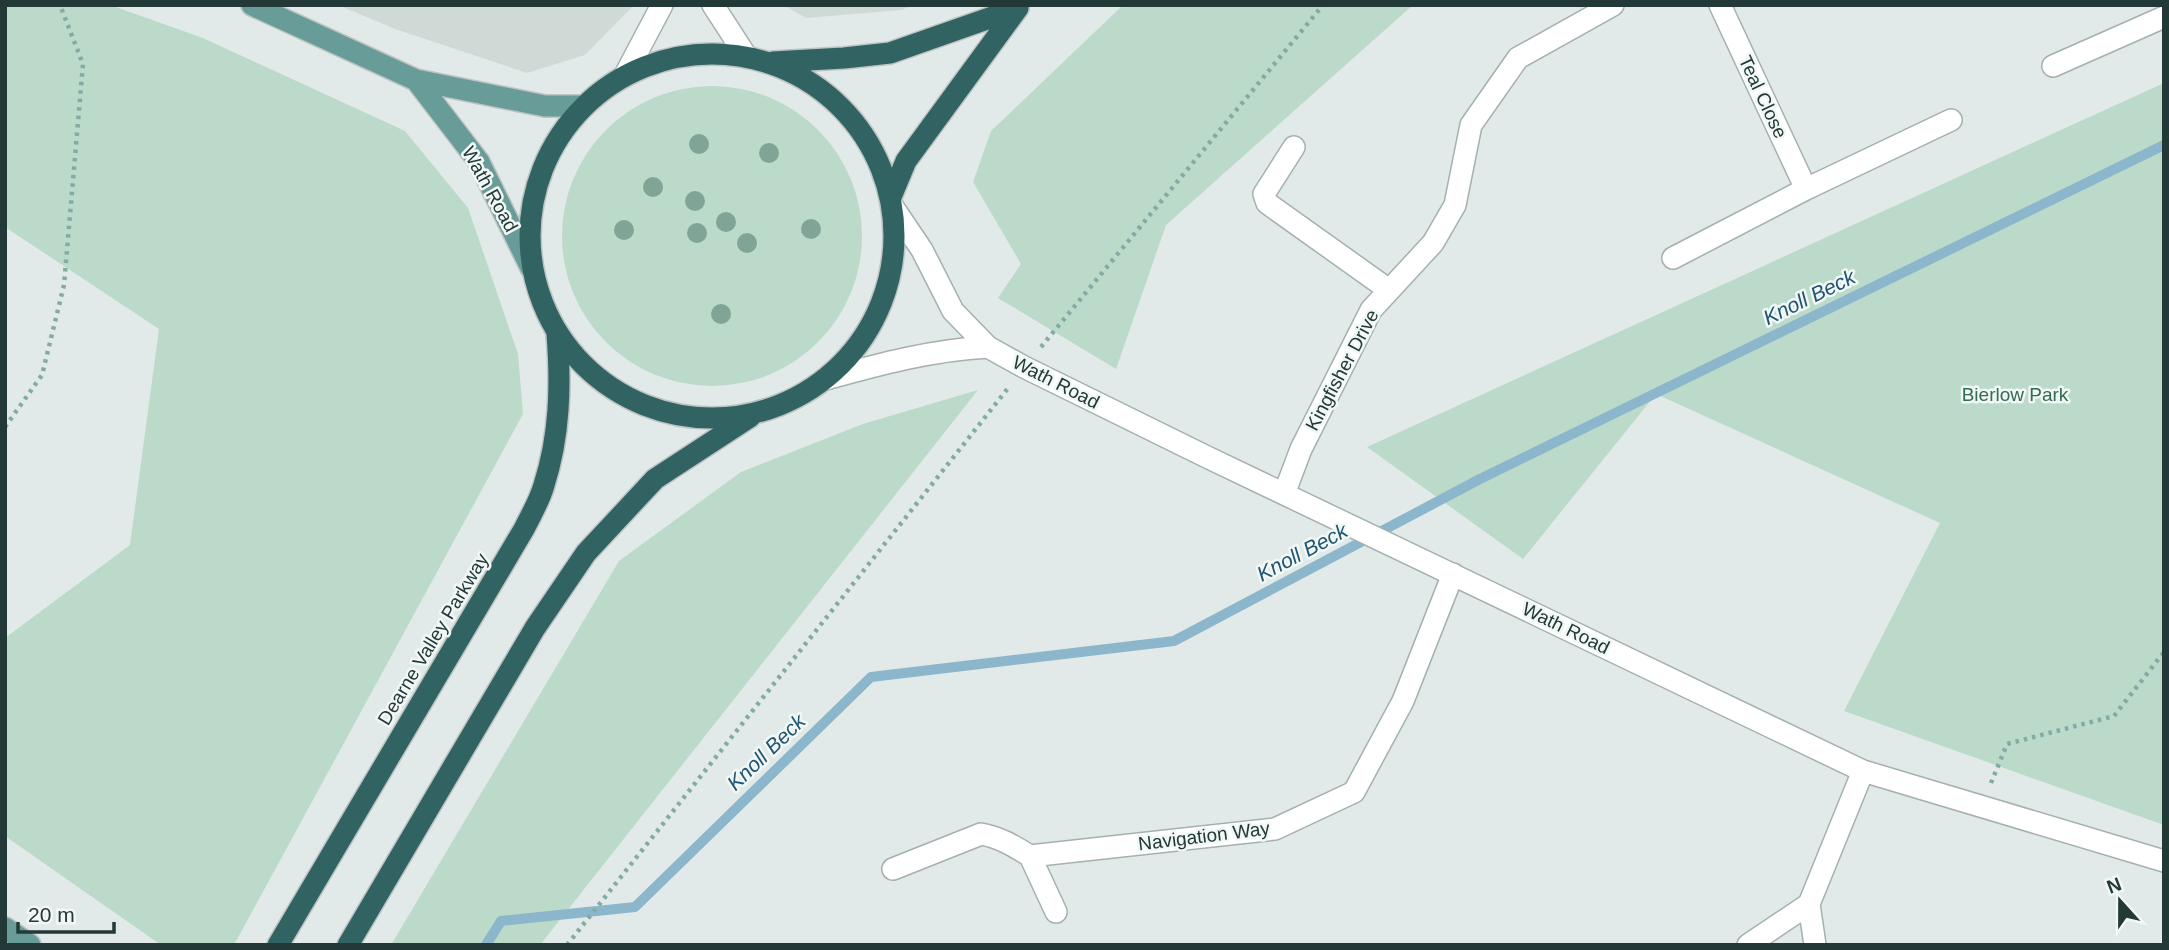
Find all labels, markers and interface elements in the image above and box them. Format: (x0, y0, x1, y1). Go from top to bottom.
street label: Teal Close (1735, 52, 1791, 142)
street label: Wath Road (458, 143, 522, 235)
water label: Knoll Beck (1759, 264, 1860, 329)
street label: Kingfisher Drive (1301, 306, 1383, 434)
street label: Wath Road (1009, 351, 1103, 413)
park label: Bierlow Park (1962, 384, 2069, 405)
water label: Knoll Beck (1253, 518, 1353, 585)
street label: Dearne Valley Parkway (374, 549, 493, 728)
street label: Wath Road (1519, 598, 1613, 658)
water label: Knoll Beck (722, 708, 811, 795)
street label: Navigation Way (1137, 817, 1271, 854)
north arrow (2085, 866, 2155, 936)
text: N (2104, 873, 2124, 898)
scale bar (18, 890, 114, 934)
text: 20 m (28, 903, 75, 926)

